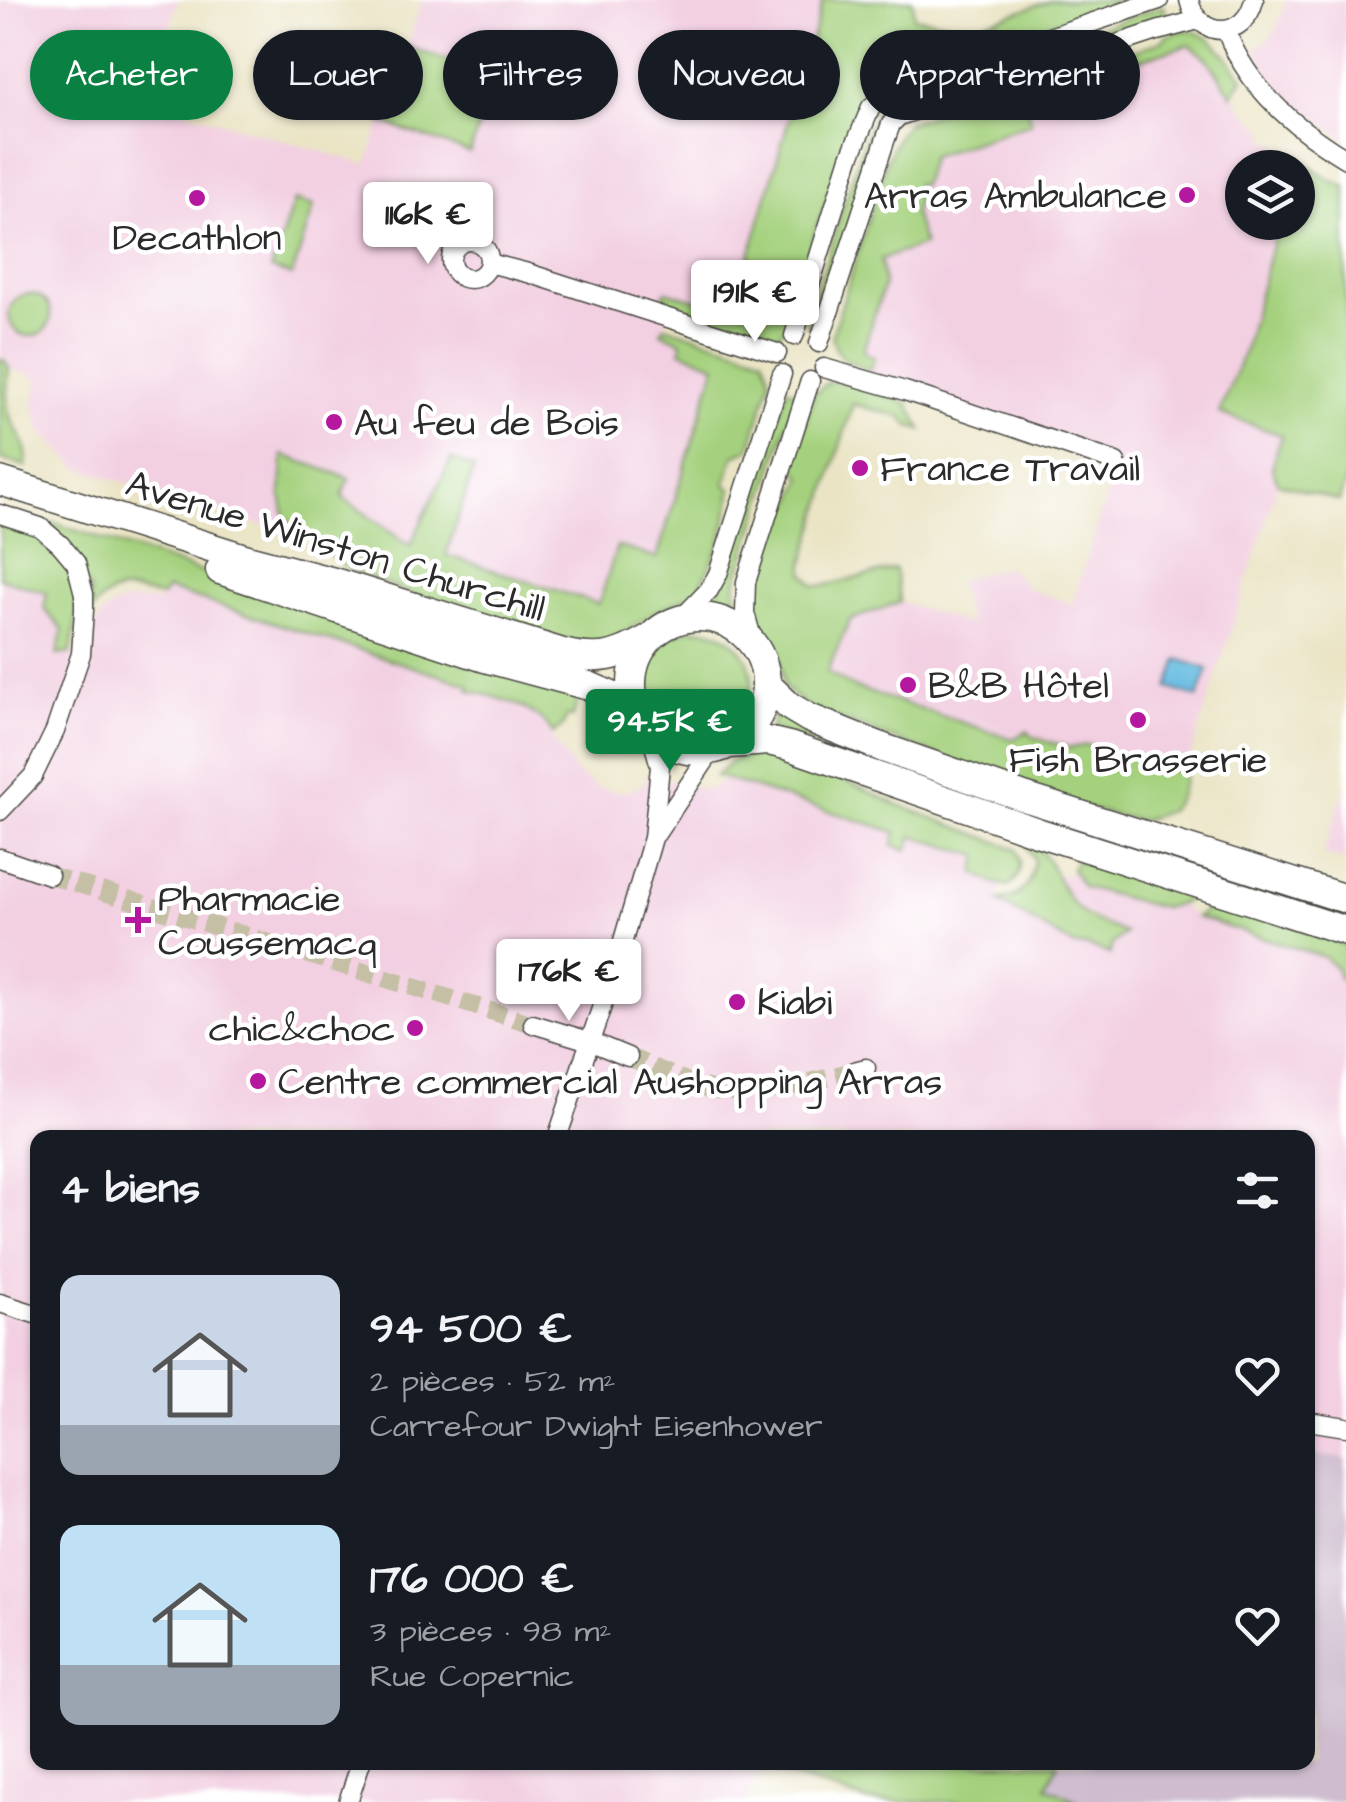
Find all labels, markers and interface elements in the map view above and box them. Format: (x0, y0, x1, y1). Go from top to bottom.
chip: Acheter (30, 30, 233, 120)
chip: Louer (253, 30, 423, 120)
chip: Filtres (443, 30, 618, 120)
chip: Nouveau (638, 30, 840, 120)
chip: Appartement (860, 30, 1140, 120)
map controls (1225, 150, 1315, 240)
button: layers (1225, 150, 1315, 240)
place label: Arras Ambulance (864, 171, 1167, 223)
pin: 116K € (347, 182, 509, 267)
marker: Arras Ambulance (1176, 184, 1198, 206)
marker: Decathlon (186, 187, 208, 209)
text: 116K € (385, 192, 471, 237)
place label: Decathlon (112, 213, 282, 265)
pin: 191K € (674, 260, 836, 345)
text: 191K € (713, 270, 797, 315)
place label: Au feu de Bois (354, 398, 619, 450)
marker: Au feu de Bois (323, 411, 345, 433)
place label: France Travail (880, 444, 1140, 496)
marker: France Travail (849, 457, 871, 479)
street label: Avenue Winston Churchill (119, 458, 551, 635)
place label: B&B Hôtel (928, 661, 1109, 713)
marker: B&B Hôtel (897, 674, 919, 696)
pin: 94.5K € (578, 689, 762, 774)
text: 94.5K € (608, 699, 732, 744)
marker: Fish Brasserie (1127, 709, 1149, 731)
place label: Fish Brasserie (1009, 735, 1267, 787)
place label: Pharmacie Coussemacq (158, 874, 377, 970)
marker: Pharmacie Coussemacq (127, 909, 149, 931)
pin: 176K € (488, 939, 650, 1024)
text: 176K € (518, 949, 620, 994)
place label: Kiabi (757, 978, 832, 1030)
marker: Kiabi (726, 991, 748, 1013)
place label: chic&choc (209, 1004, 395, 1056)
marker: chic&choc (404, 1017, 426, 1039)
place label: Centre commercial Aushopping Arras (278, 1057, 942, 1109)
marker: Centre commercial Aushopping Arras (247, 1070, 269, 1092)
text: 4 biens (60, 1161, 200, 1219)
icon: filters (1230, 1163, 1285, 1218)
text: 94 500 € (370, 1301, 572, 1359)
icon: home (140, 1315, 260, 1435)
icon: heart (1230, 1348, 1285, 1403)
text: 2 pièces · 52 m² (370, 1359, 616, 1404)
text: Carrefour Dwight Eisenhower (370, 1404, 823, 1449)
text: 176 000 € (370, 1551, 574, 1609)
icon: home (140, 1565, 260, 1685)
icon: heart (1230, 1598, 1285, 1653)
text: 3 pièces · 98 m² (370, 1609, 612, 1654)
text: Rue Copernic (370, 1654, 574, 1699)

